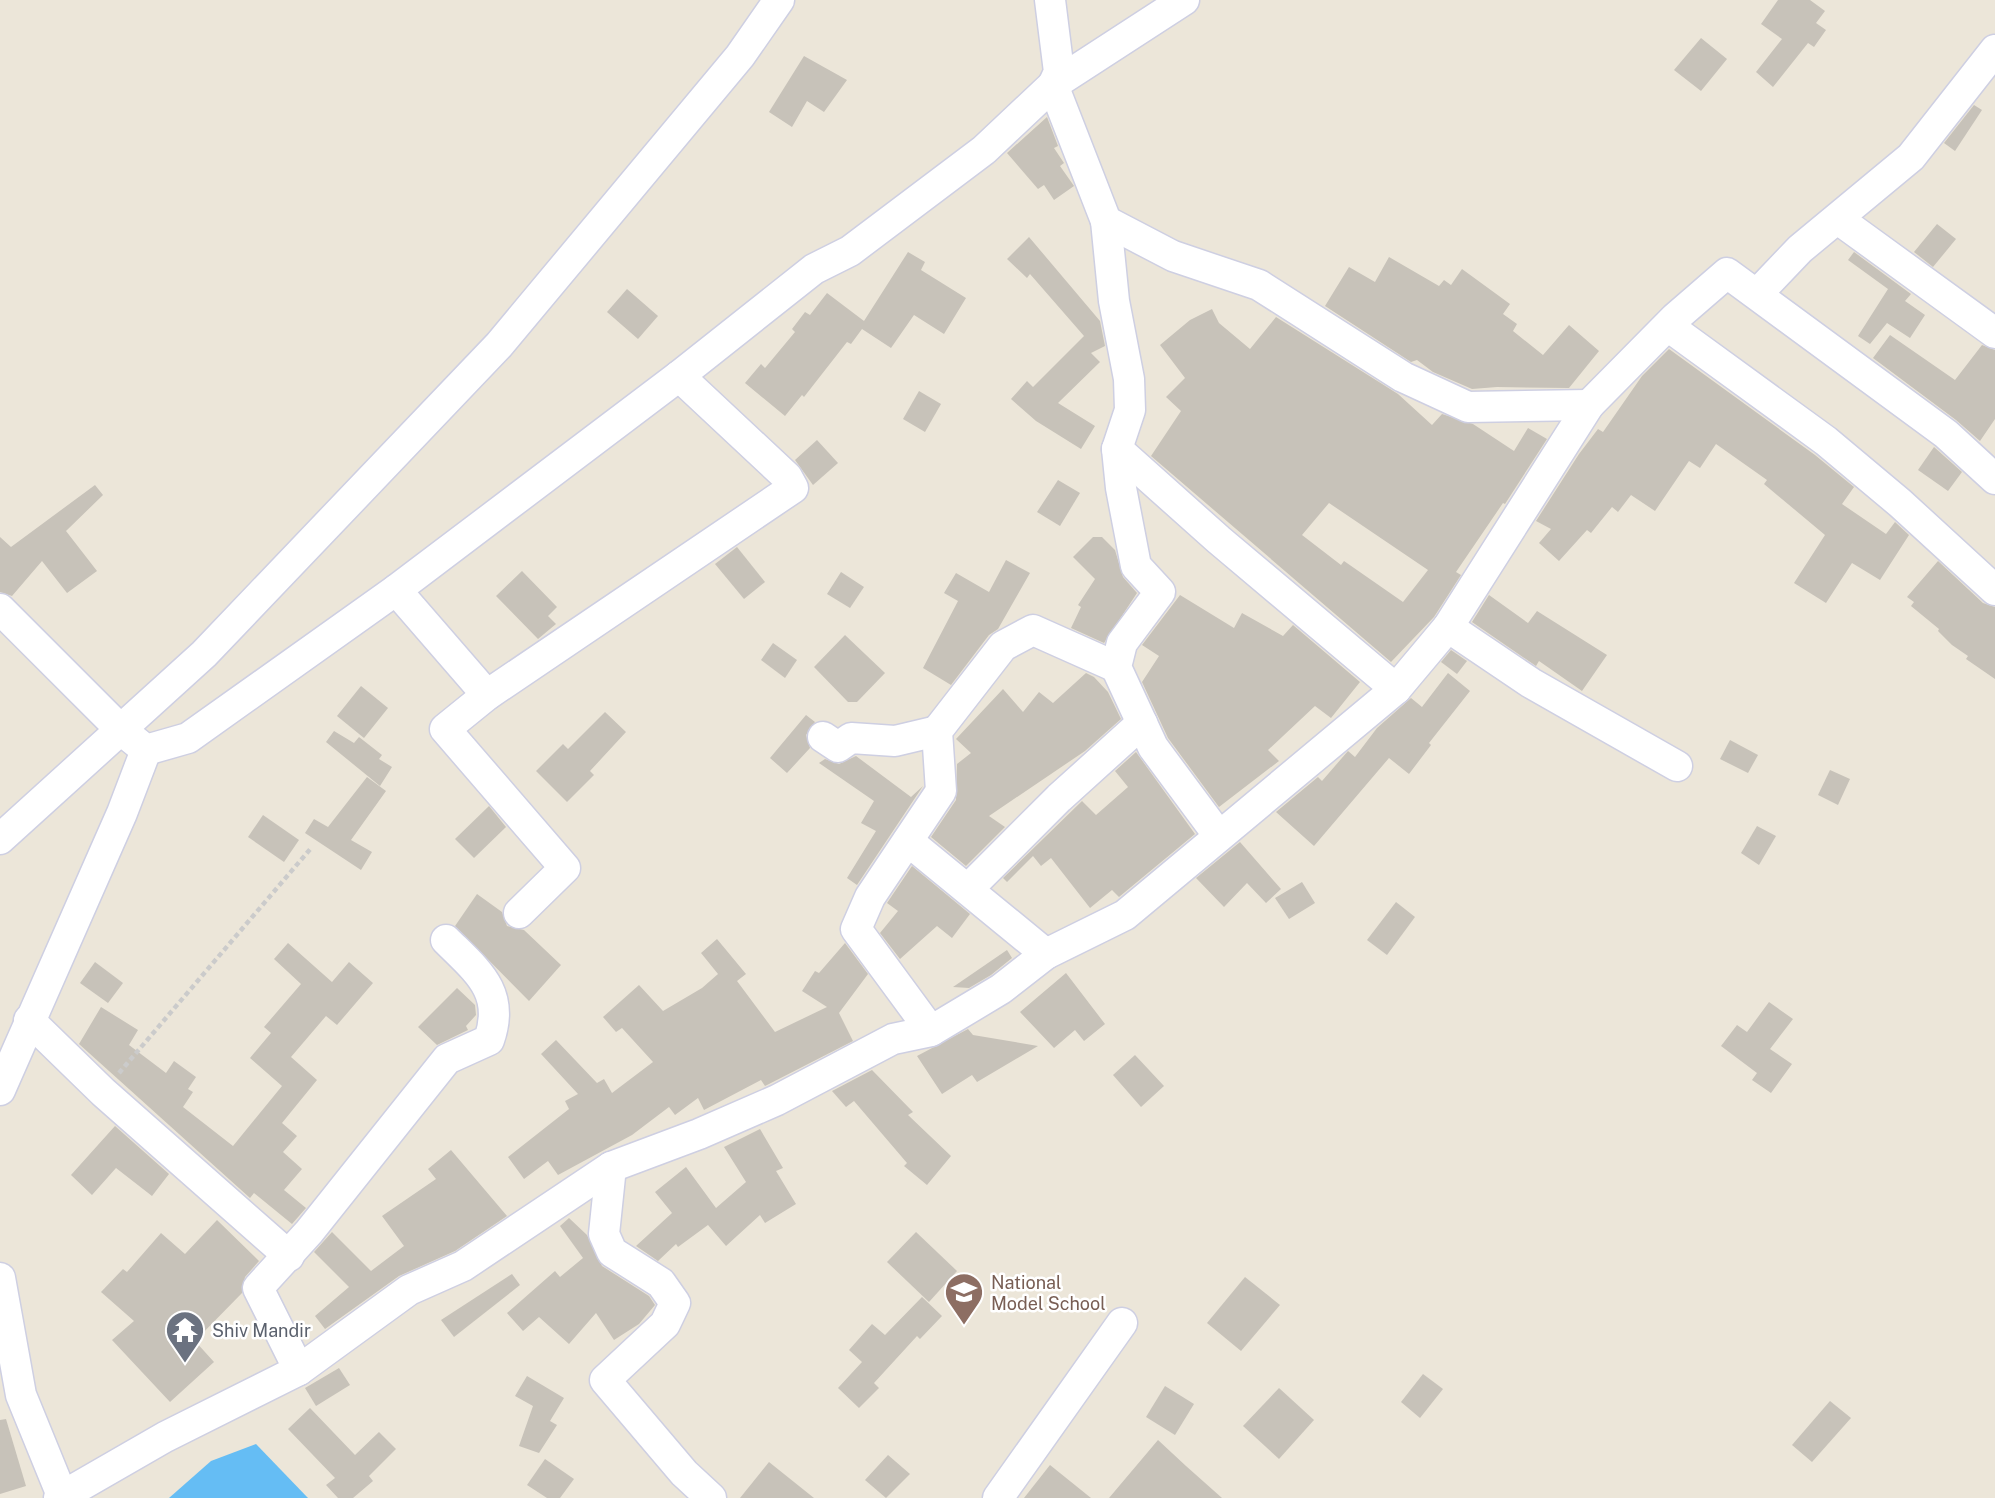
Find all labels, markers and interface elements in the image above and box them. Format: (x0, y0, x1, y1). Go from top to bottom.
school or university icon: National Model School (943, 1271, 985, 1326)
place label: National Model School (991, 1272, 1106, 1314)
temple icon: Shiv Mandir (164, 1309, 206, 1364)
place label: Shiv Mandir (212, 1320, 311, 1341)

